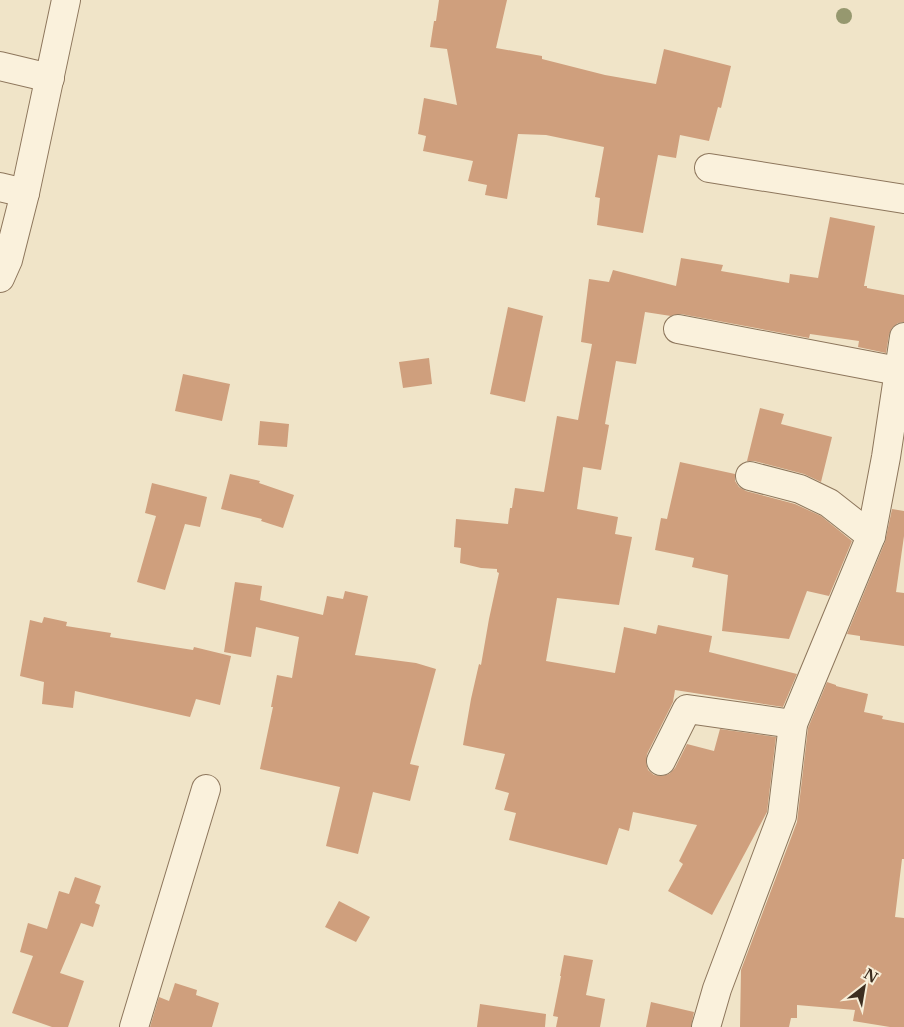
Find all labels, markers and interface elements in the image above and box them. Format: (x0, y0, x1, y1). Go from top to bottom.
north arrow (839, 962, 889, 1012)
text: N (860, 965, 881, 987)

